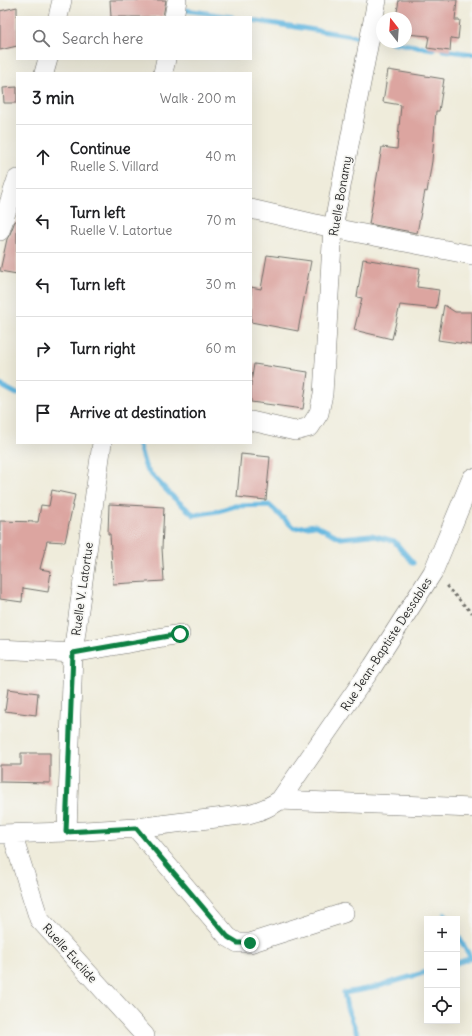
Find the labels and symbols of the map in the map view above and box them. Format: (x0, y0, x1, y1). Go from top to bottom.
north arrow (376, 12, 412, 48)
street label: Ruelle Bonamy (326, 155, 354, 237)
street label: Ruelle V. Latortue (68, 541, 96, 637)
street label: Rue Jean-Baptiste Dessables (337, 574, 435, 714)
route start (171, 625, 189, 643)
street label: Ruelle Euclide (40, 920, 100, 986)
route end (241, 934, 259, 952)

